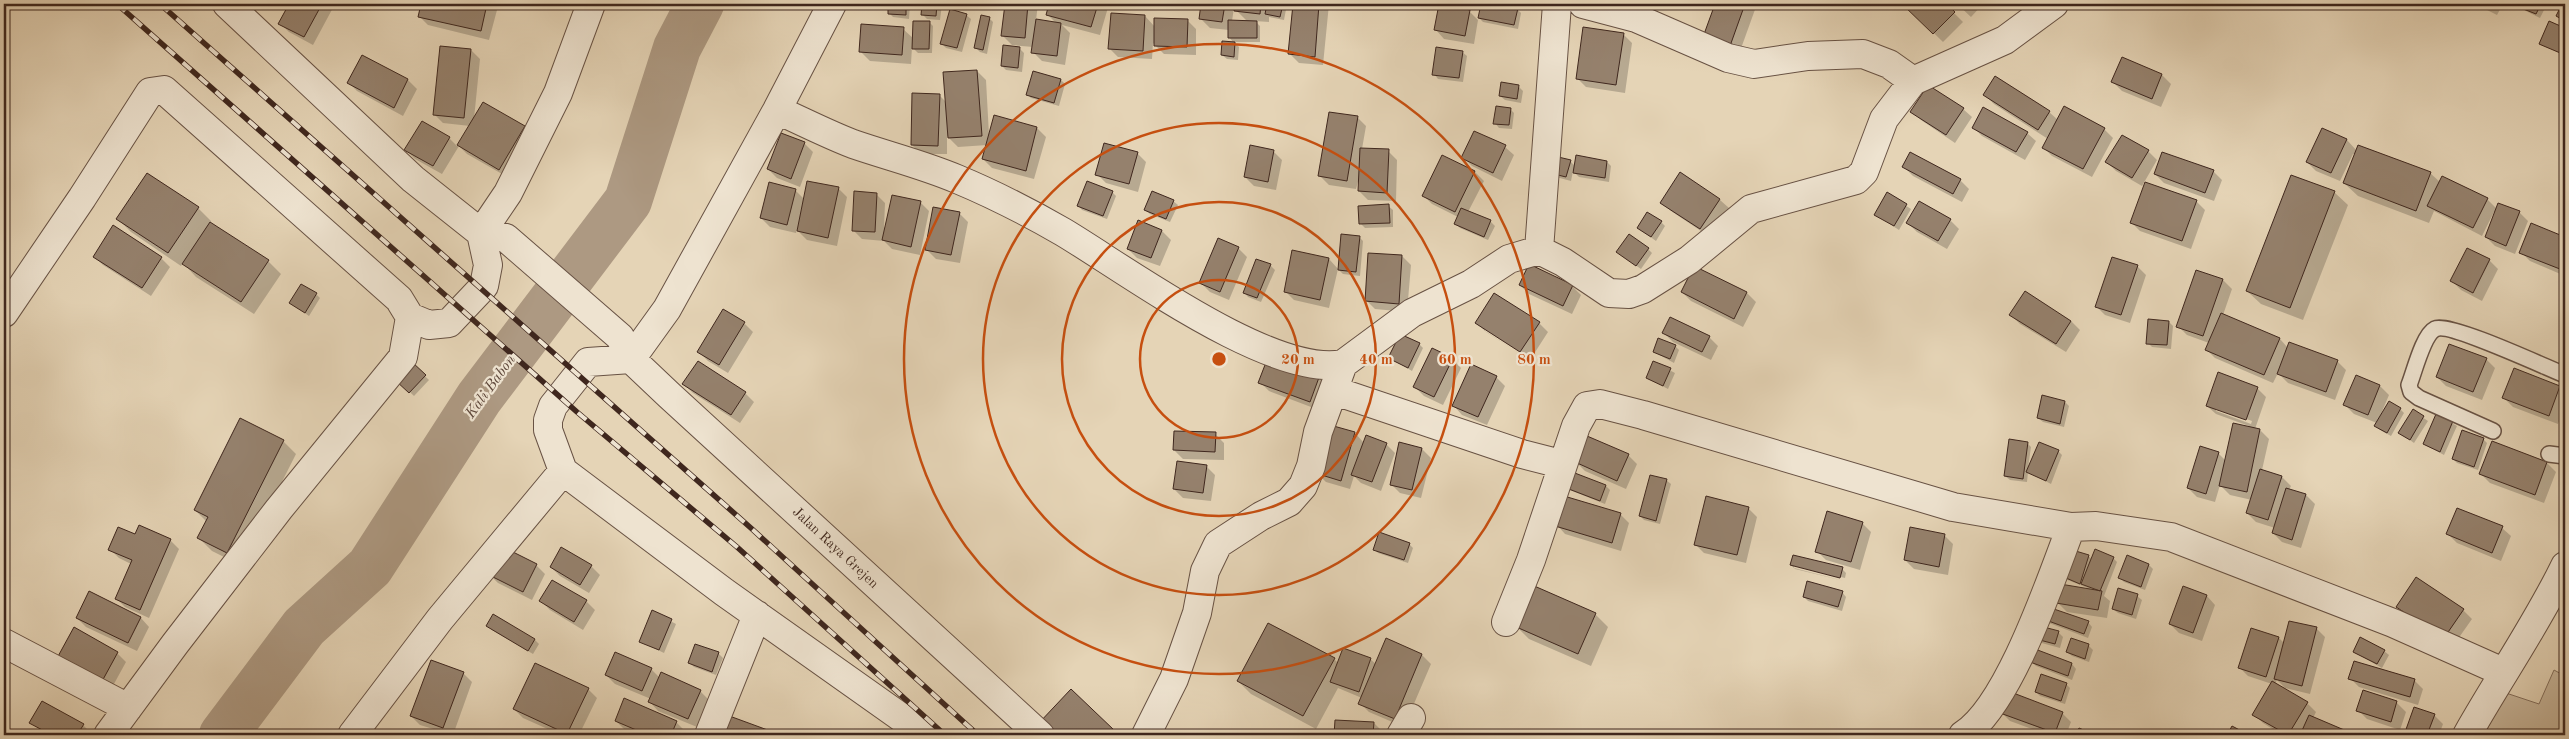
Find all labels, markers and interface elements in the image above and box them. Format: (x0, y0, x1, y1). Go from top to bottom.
centre of rings (1210, 350, 1228, 368)
water label: Kali Babon (463, 352, 519, 422)
text: 20 m (1281, 353, 1315, 368)
text: 40 m (1359, 353, 1393, 368)
text: 60 m (1438, 353, 1472, 368)
text: 80 m (1517, 353, 1551, 368)
street label: Jalan Raya Grejen (790, 504, 881, 591)

